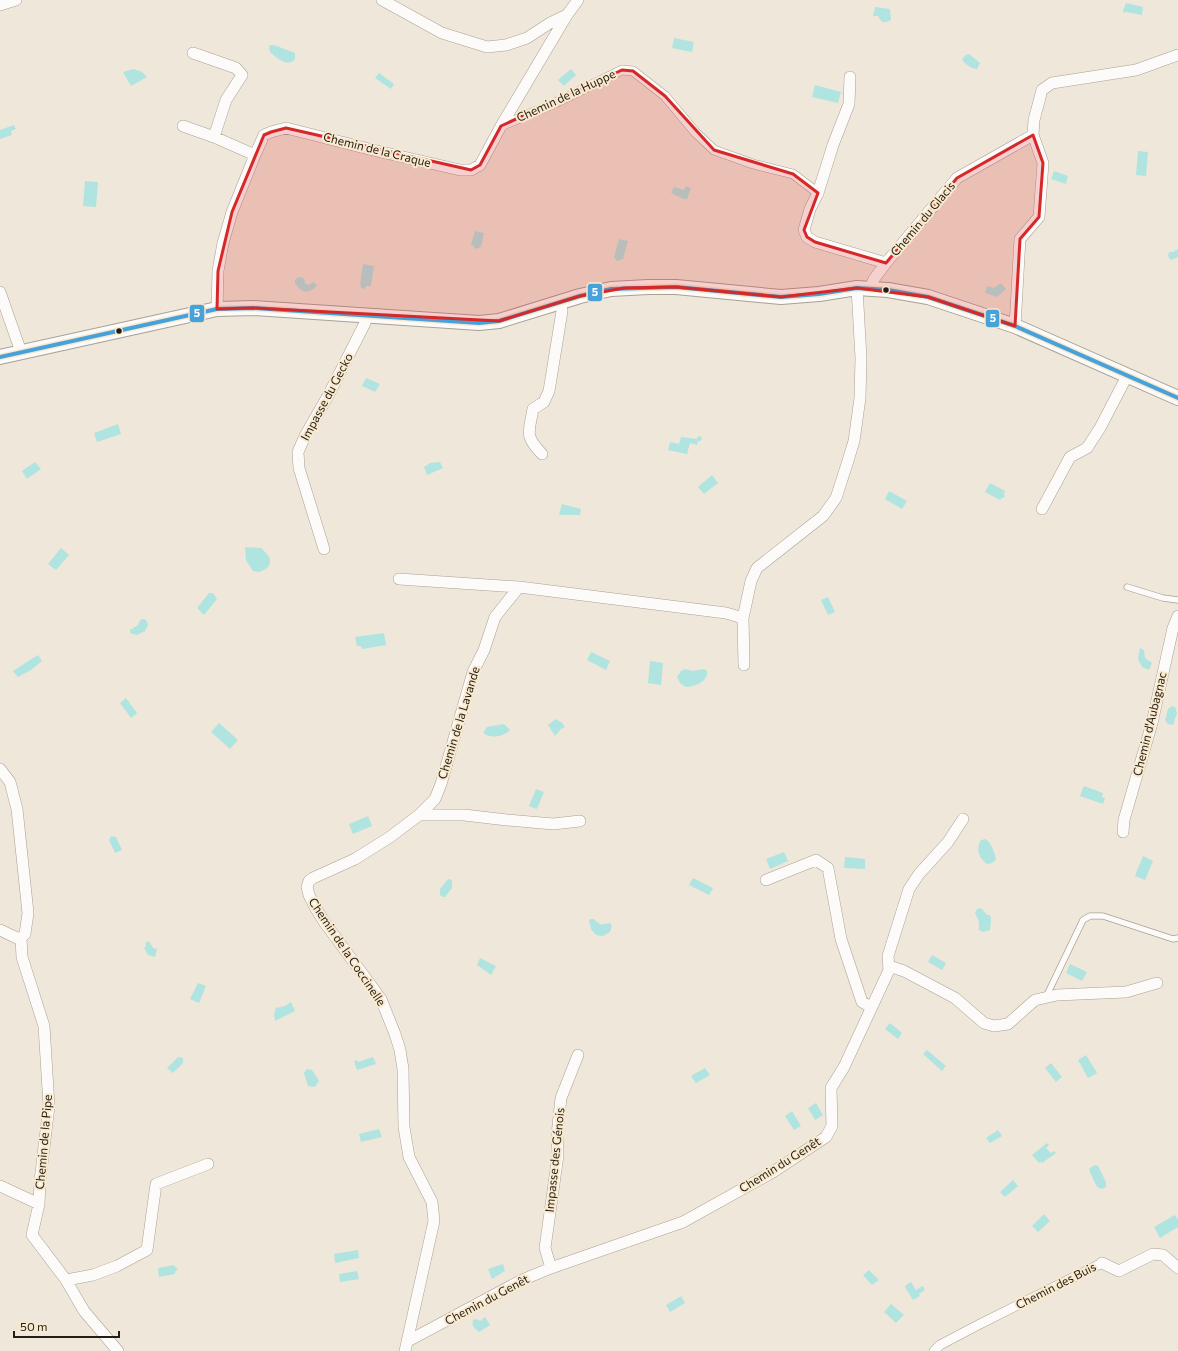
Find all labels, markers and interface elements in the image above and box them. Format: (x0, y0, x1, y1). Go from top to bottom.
street label: Chemin de la Huppe (514, 66, 617, 124)
street label: Chemin de la Craque (322, 129, 433, 169)
street label: Chemin du Glacis (887, 178, 957, 258)
line badge: 5 (587, 283, 603, 302)
text: 5 (592, 285, 598, 298)
unlabelled marker (881, 285, 891, 295)
line badge: 5 (189, 304, 205, 323)
text: 5 (194, 306, 200, 319)
line badge: 5 (985, 309, 1000, 328)
text: 5 (990, 311, 996, 324)
unlabelled marker (114, 326, 124, 336)
street label: Impasse du Gecko (297, 350, 355, 443)
street label: Chemin de la Lavande (434, 665, 482, 781)
street label: Chemin d'Aubagnac (1129, 670, 1169, 777)
street label: Chemin de la Coccinelle (306, 895, 389, 1008)
street label: Chemin de la Pipe (32, 1094, 54, 1190)
street label: Impasse des Génois (542, 1107, 566, 1213)
street label: Chemin du Genêt (736, 1133, 823, 1195)
street label: Chemin des Buis (1013, 1259, 1098, 1311)
street label: Chemin du Genêt (442, 1271, 531, 1327)
scale bar (14, 1313, 119, 1339)
text: 50 m (20, 1319, 48, 1333)

